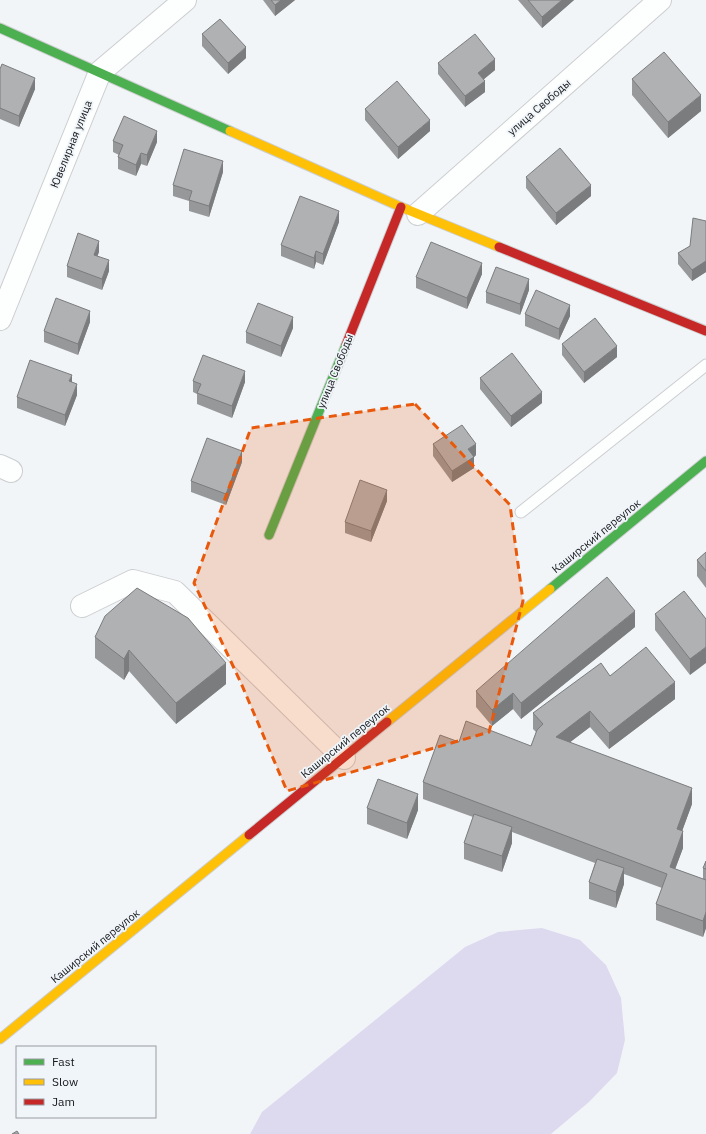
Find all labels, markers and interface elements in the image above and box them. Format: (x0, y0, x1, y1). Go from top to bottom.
street label: улица Свободы (505, 76, 573, 138)
street label: Ювелирная улица (47, 98, 95, 190)
street label: улица Свободы (314, 332, 356, 410)
street label: Каширский переулок (549, 496, 643, 576)
street label: Каширский переулок (298, 701, 392, 781)
street label: Каширский переулок (48, 906, 142, 986)
legend (16, 1046, 156, 1118)
text: Fast (52, 1054, 75, 1069)
text: Slow (52, 1074, 78, 1089)
text: Jam (52, 1094, 75, 1109)

